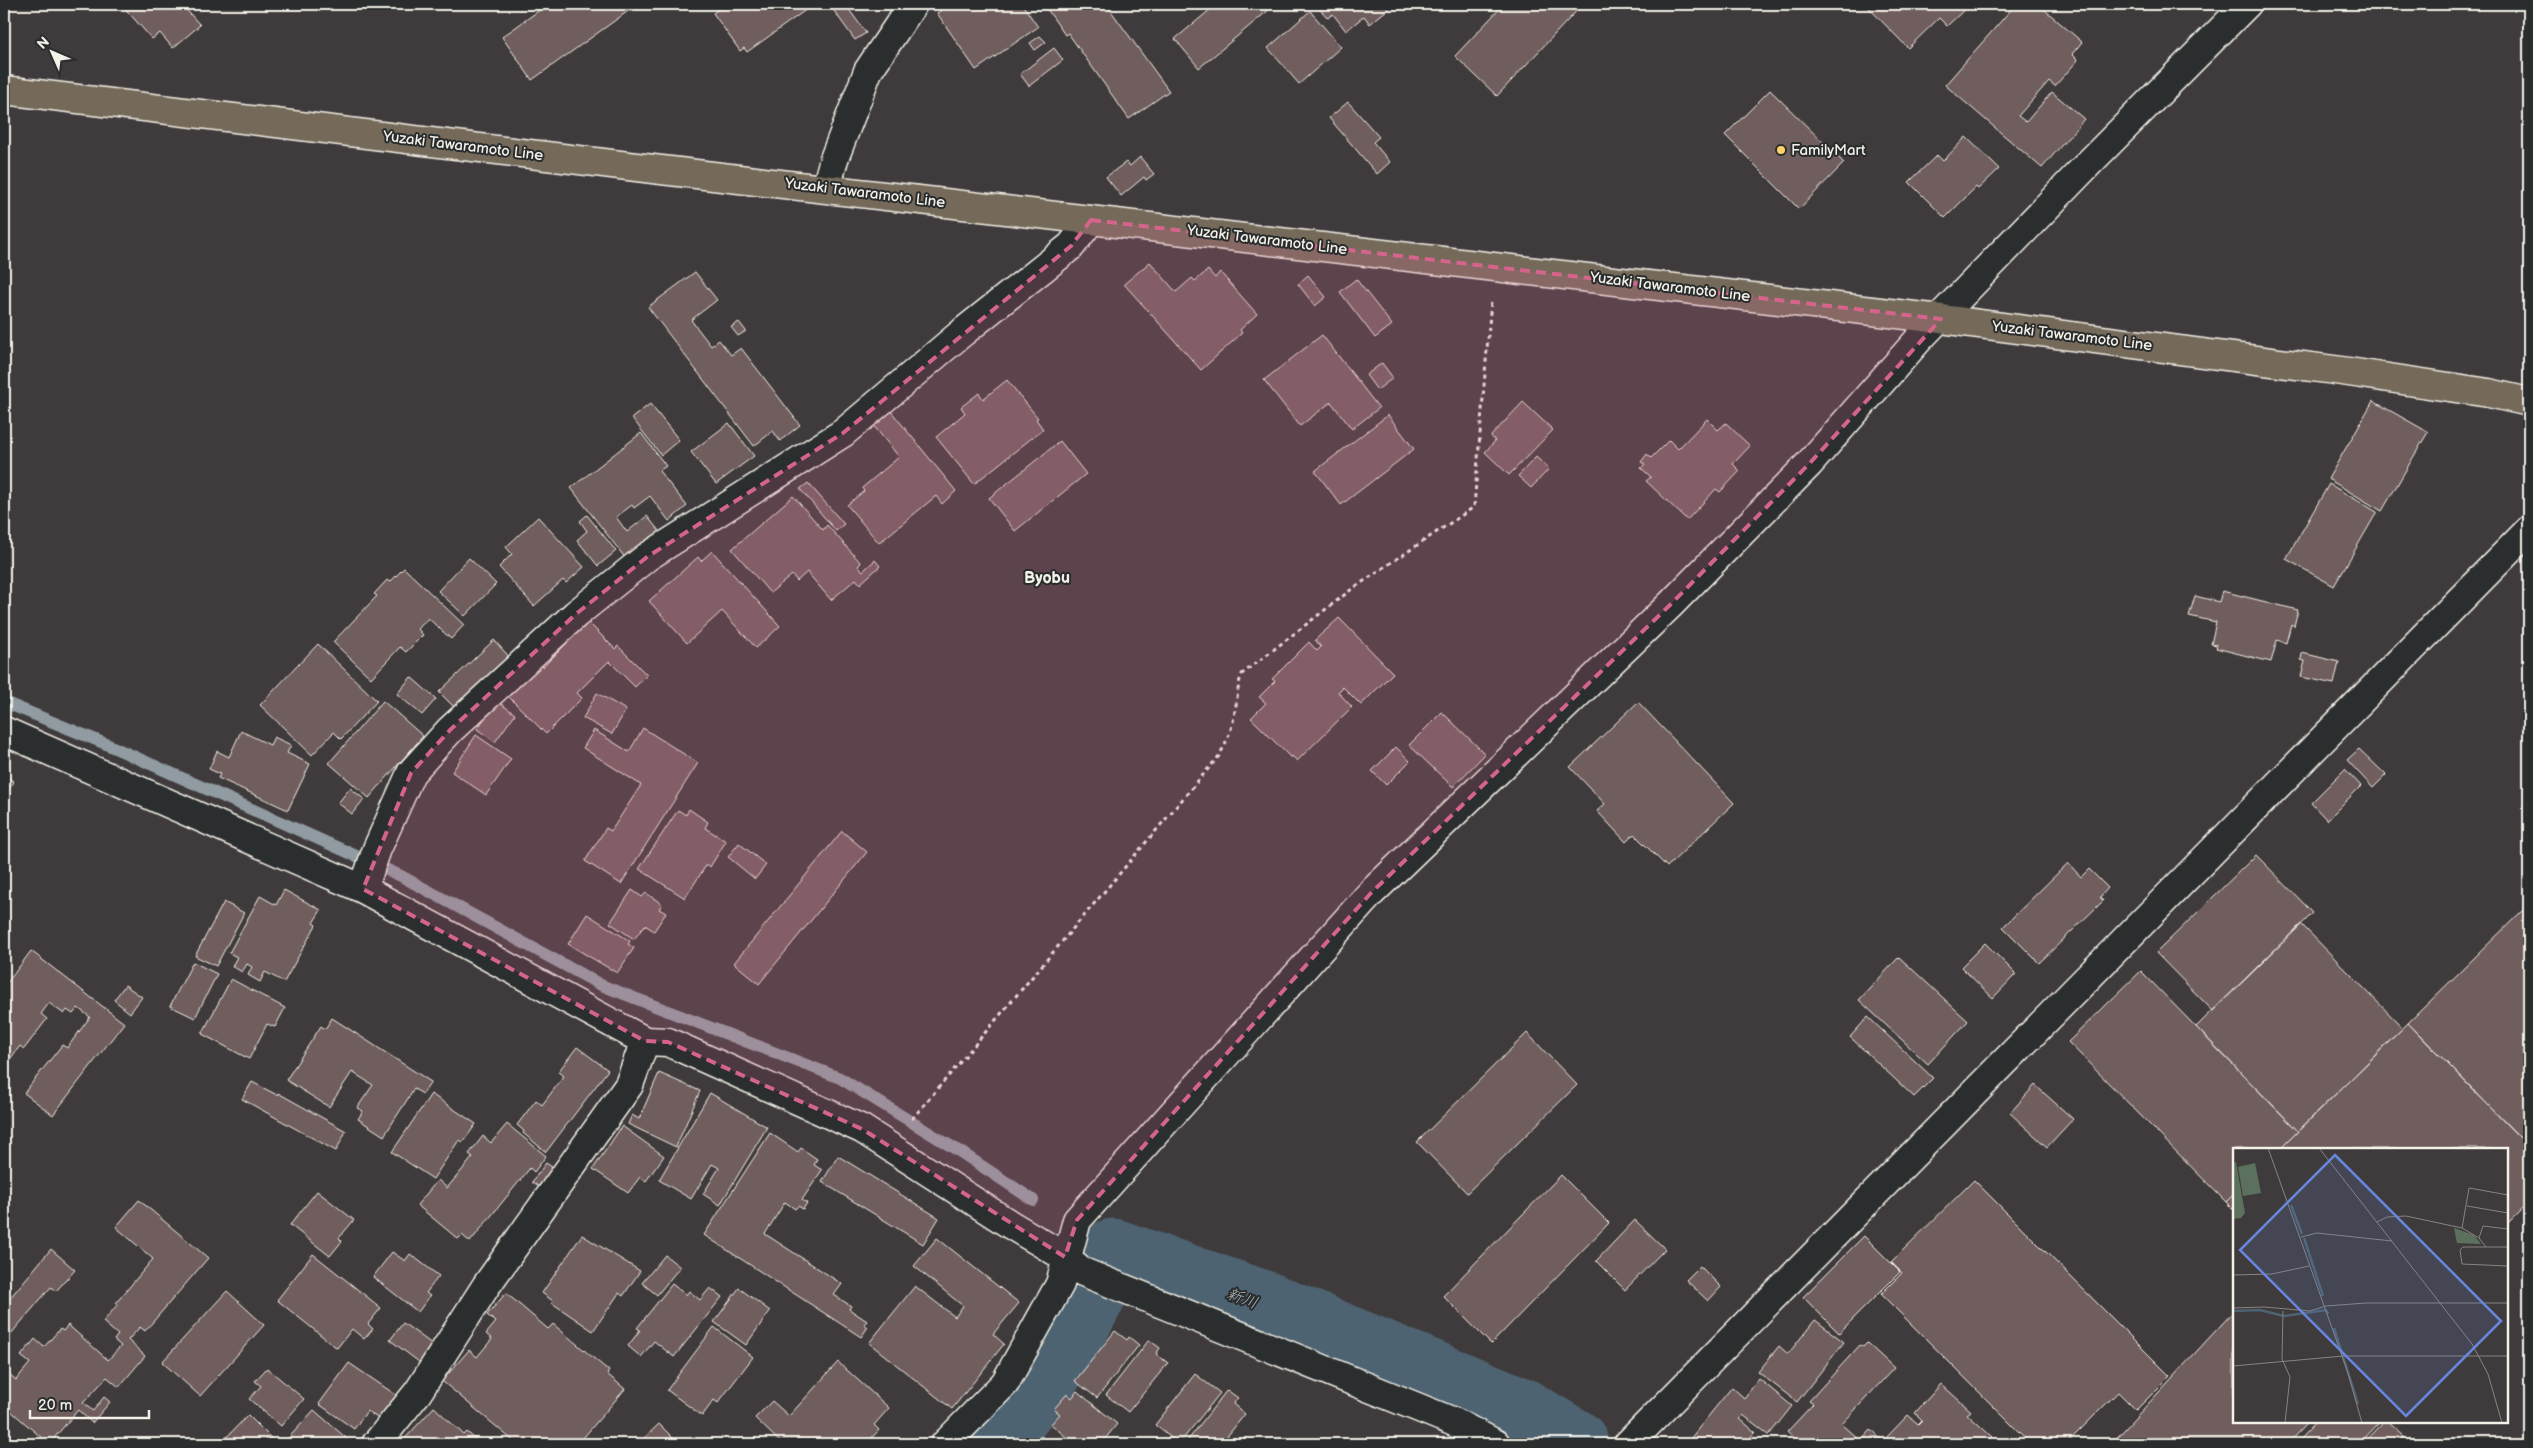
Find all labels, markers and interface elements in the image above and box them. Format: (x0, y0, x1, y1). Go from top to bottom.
north arrow (28, 28, 78, 78)
text: N (33, 33, 53, 53)
street label: Yuzaki Tawaramoto Line (381, 127, 544, 165)
place label: FamilyMart (1791, 141, 1866, 160)
marker: FamilyMart (1775, 144, 1787, 156)
street label: Yuzaki Tawaramoto Line (783, 174, 946, 212)
street label: Yuzaki Tawaramoto Line (1185, 221, 1348, 259)
street label: Yuzaki Tawaramoto Line (1588, 268, 1751, 306)
street label: Yuzaki Tawaramoto Line (1990, 317, 2153, 355)
district label: Byobu (1024, 569, 1070, 588)
inset map (2233, 1148, 2508, 1423)
water label: 新川 (1224, 1285, 1260, 1313)
scale bar (30, 1388, 149, 1420)
text: 20 m (38, 1396, 72, 1415)

